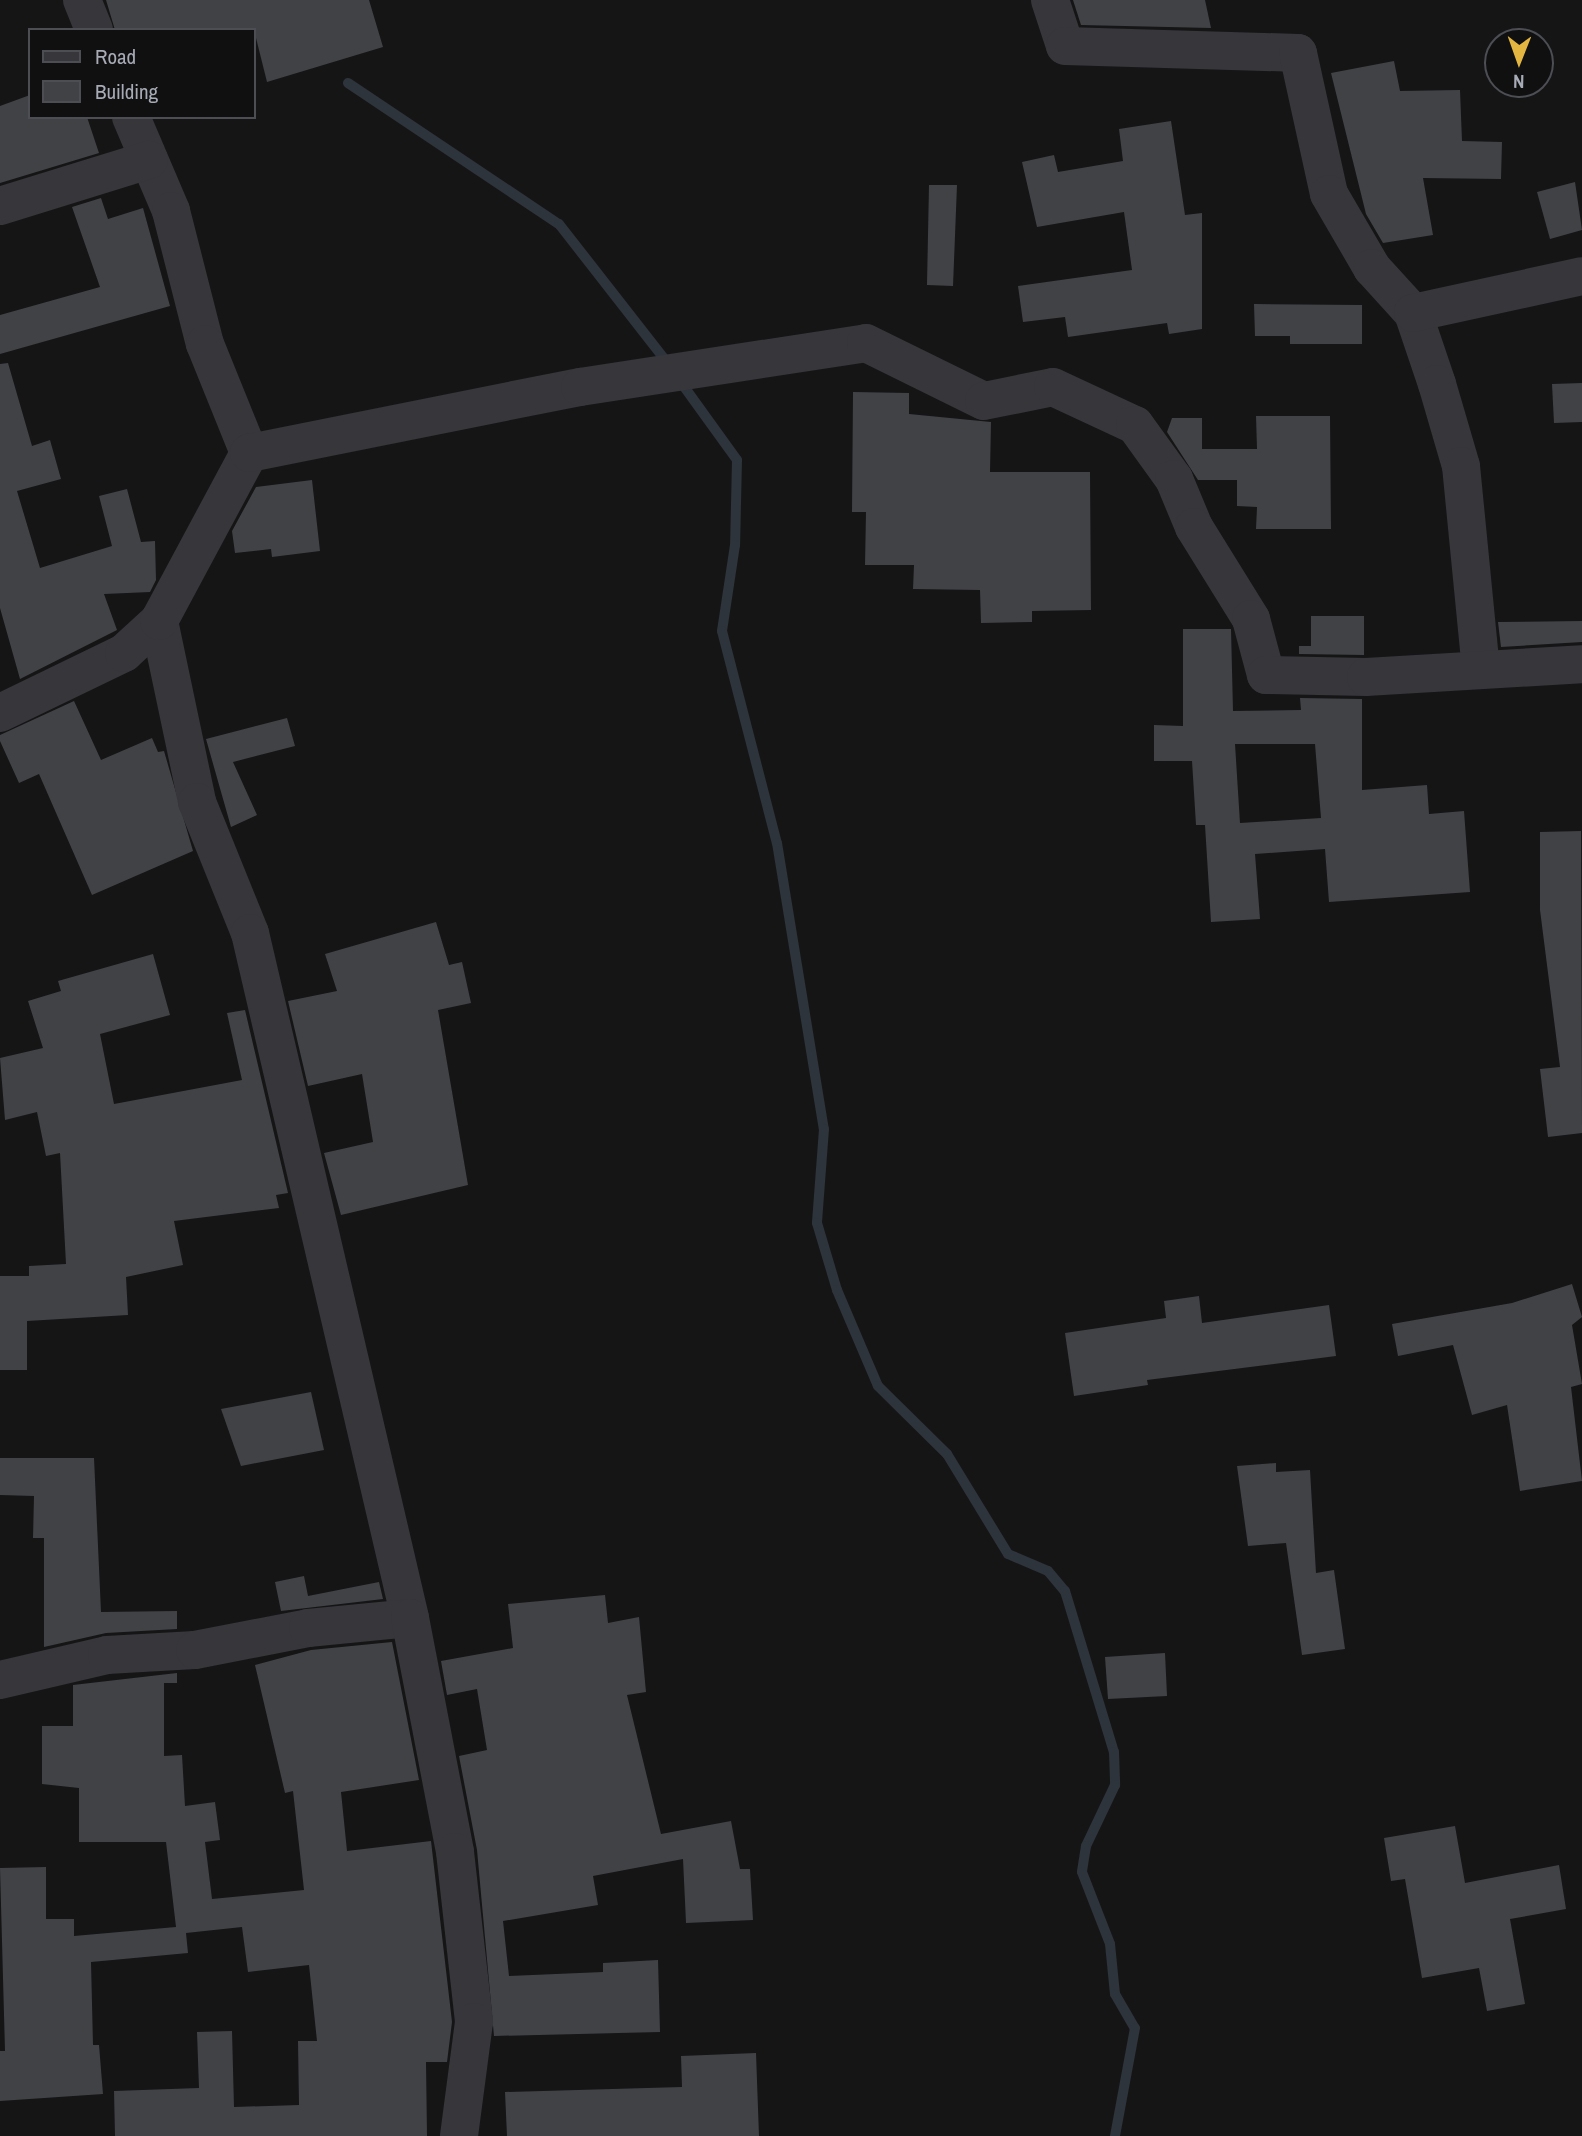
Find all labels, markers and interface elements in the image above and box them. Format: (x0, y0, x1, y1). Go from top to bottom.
legend (28, 28, 256, 119)
north arrow (1484, 28, 1554, 98)
text: Road (95, 42, 136, 71)
text: N (1513, 69, 1525, 95)
text: Building (95, 77, 158, 106)

